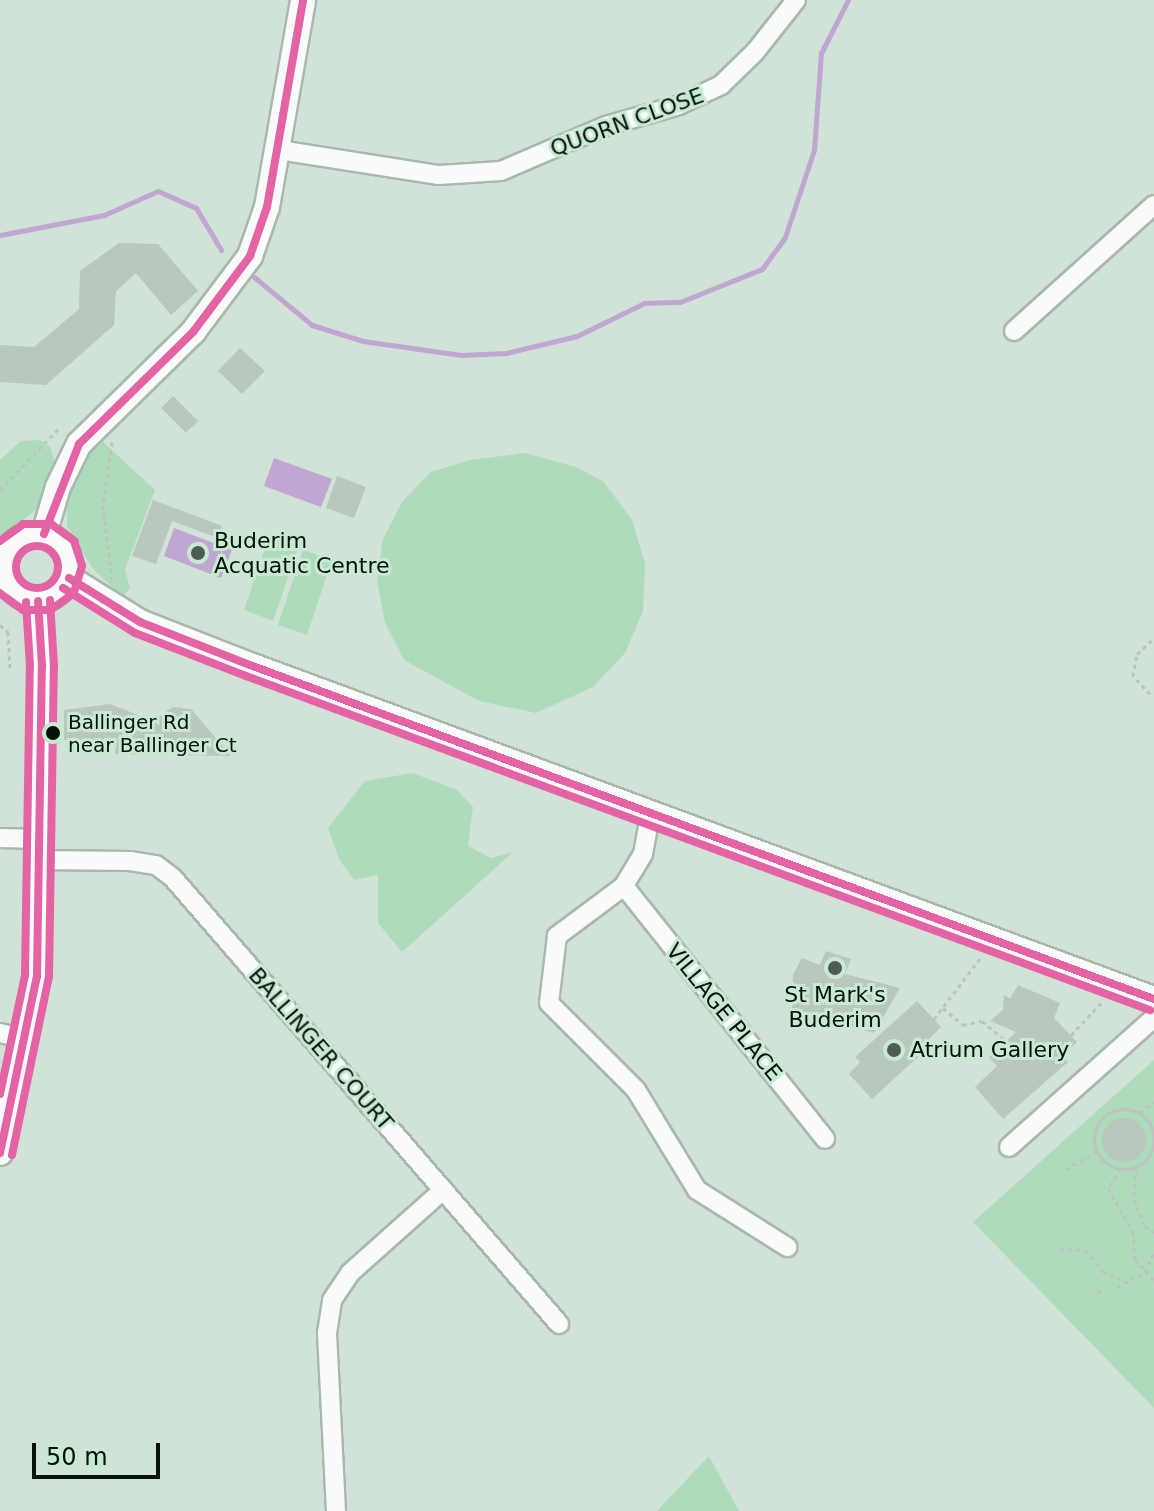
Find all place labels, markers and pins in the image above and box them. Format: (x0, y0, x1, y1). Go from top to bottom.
place label: Buderim Acquatic Centre (214, 527, 390, 578)
marker: Buderim Acquatic Centre (189, 544, 207, 562)
place label: Ballinger Rd near Ballinger Ct (68, 710, 237, 757)
marker: Ballinger Rd near Ballinger Ct (45, 725, 61, 741)
marker: St Mark's Buderim (826, 959, 844, 977)
place label: St Mark's Buderim (784, 981, 886, 1032)
place label: Atrium Gallery (910, 1037, 1069, 1063)
marker: Atrium Gallery (885, 1041, 903, 1059)

